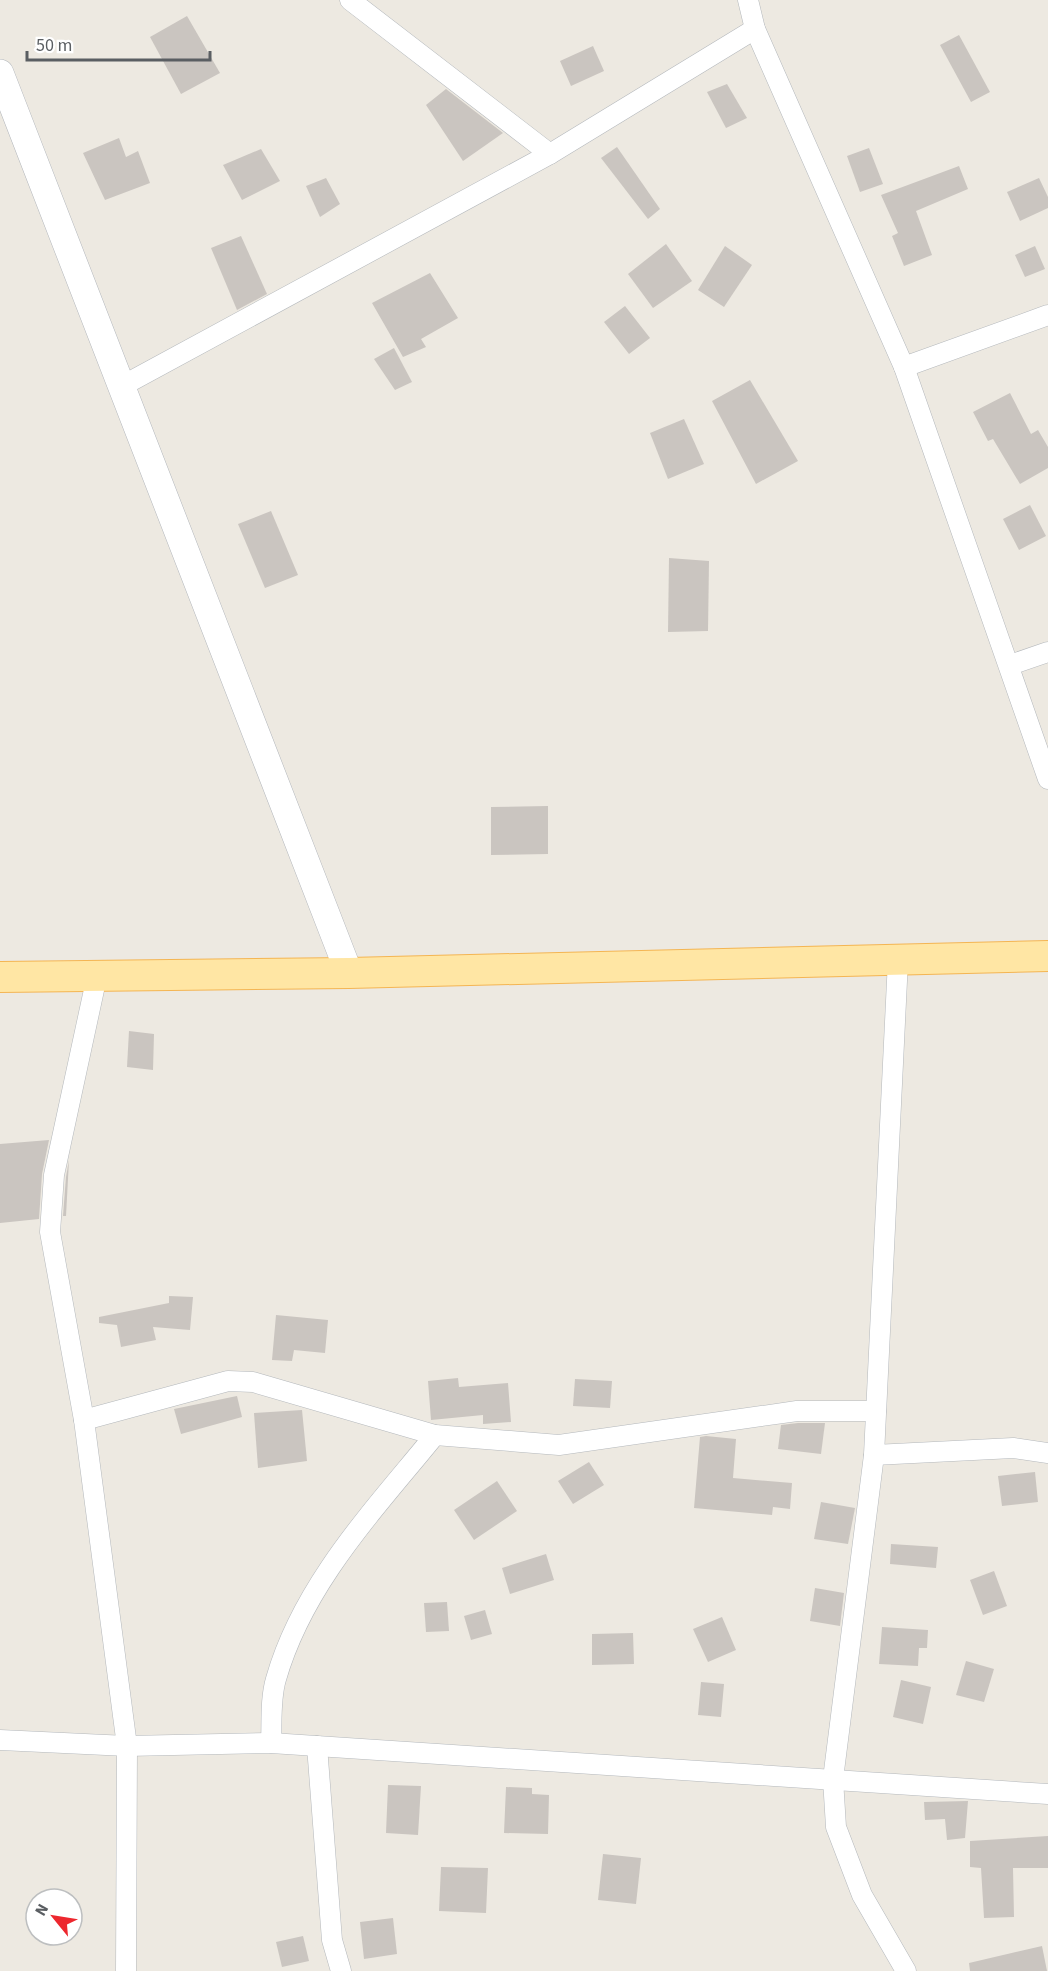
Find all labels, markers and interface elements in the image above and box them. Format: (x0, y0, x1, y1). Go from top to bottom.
scale bar (27, 24, 210, 62)
text: 50 m (36, 33, 72, 58)
north arrow (24, 1887, 84, 1947)
text: N (30, 1900, 54, 1920)

